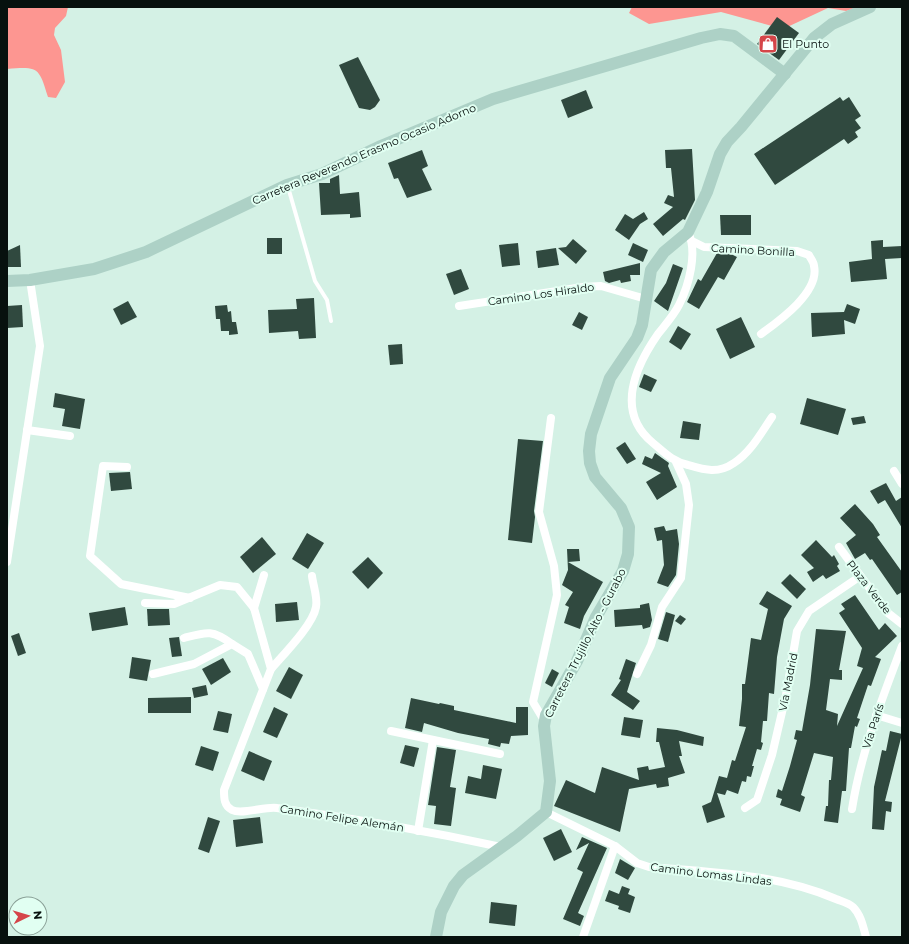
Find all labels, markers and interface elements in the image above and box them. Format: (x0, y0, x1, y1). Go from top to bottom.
shop icon: El Punto (757, 33, 779, 55)
place label: El Punto (782, 37, 829, 51)
street label: Carretera Reverendo Erasmo Ocasio Adorno (250, 100, 478, 208)
street label: Camino Bonilla (711, 241, 795, 259)
street label: Camino Los Hiraldo (487, 280, 595, 308)
street label: Plaza Verde (844, 557, 895, 617)
street label: Carretera Trujillo Alto - Gurabo (541, 566, 629, 720)
street label: Vía Madrid (775, 652, 801, 712)
street label: Vía París (859, 701, 887, 750)
street label: Camino Felipe Alemán (279, 801, 405, 835)
street label: Camino Lomas Lindas (650, 860, 773, 888)
north arrow (8, 896, 48, 936)
text: N (31, 910, 45, 920)

